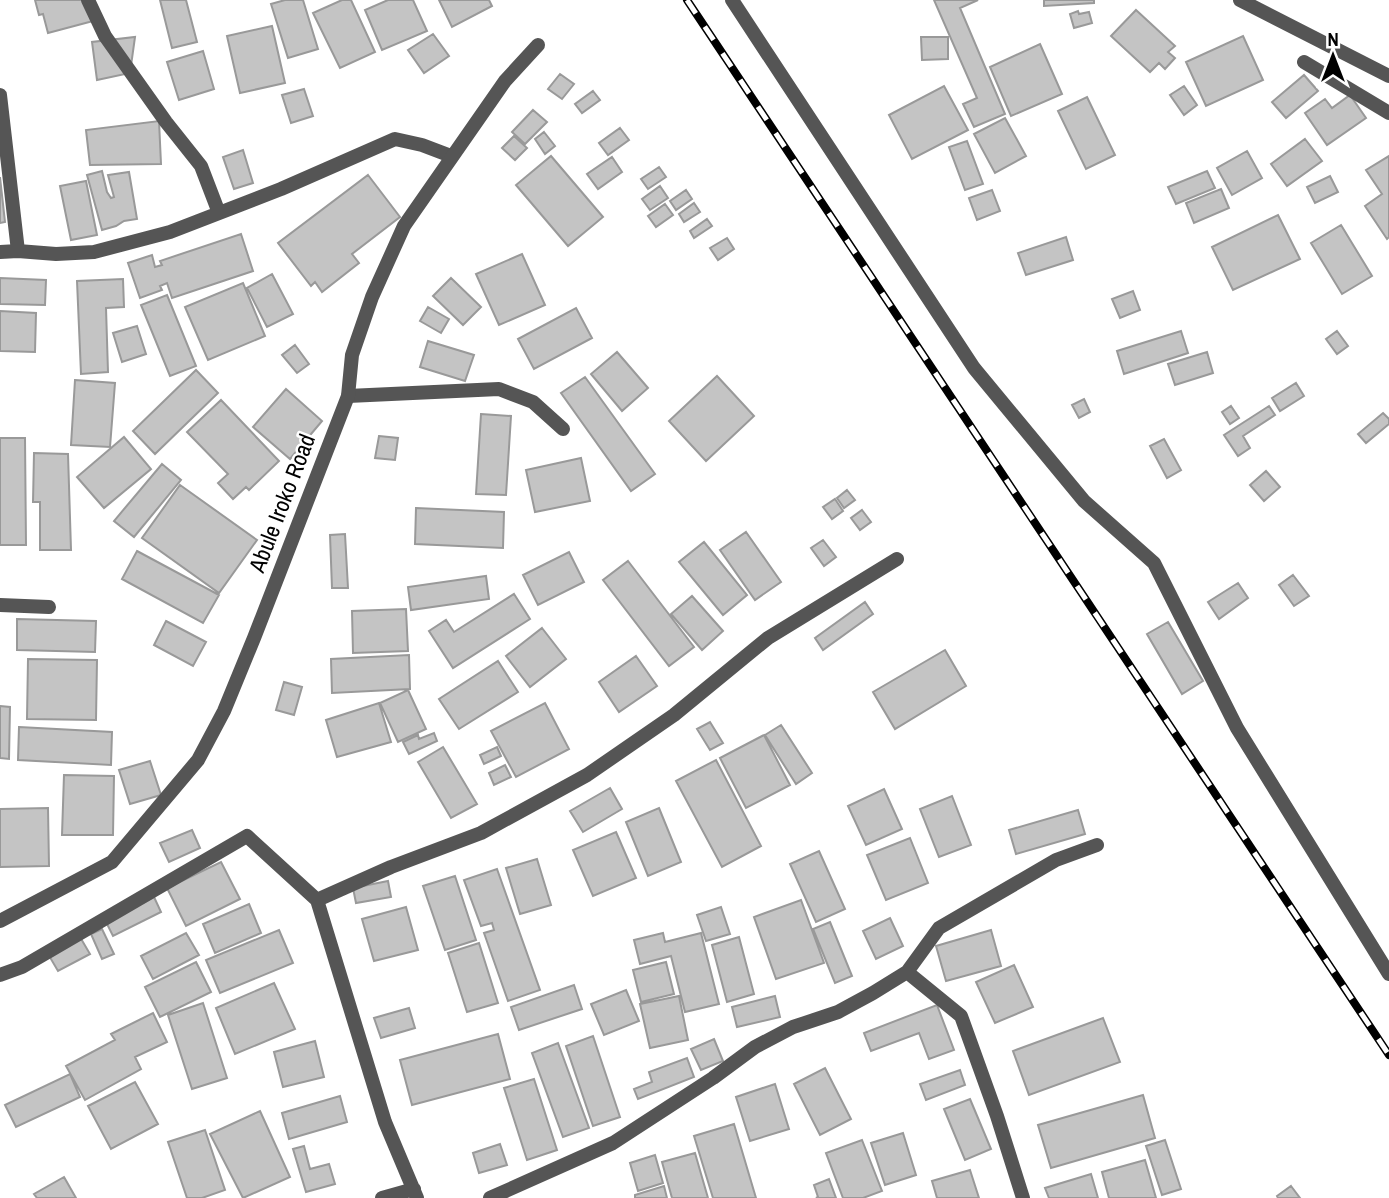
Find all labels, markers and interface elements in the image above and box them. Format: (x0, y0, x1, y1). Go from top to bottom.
north arrow (1298, 21, 1368, 91)
text: N (1327, 26, 1339, 52)
street label: Abule Iroko Road (241, 429, 322, 577)

